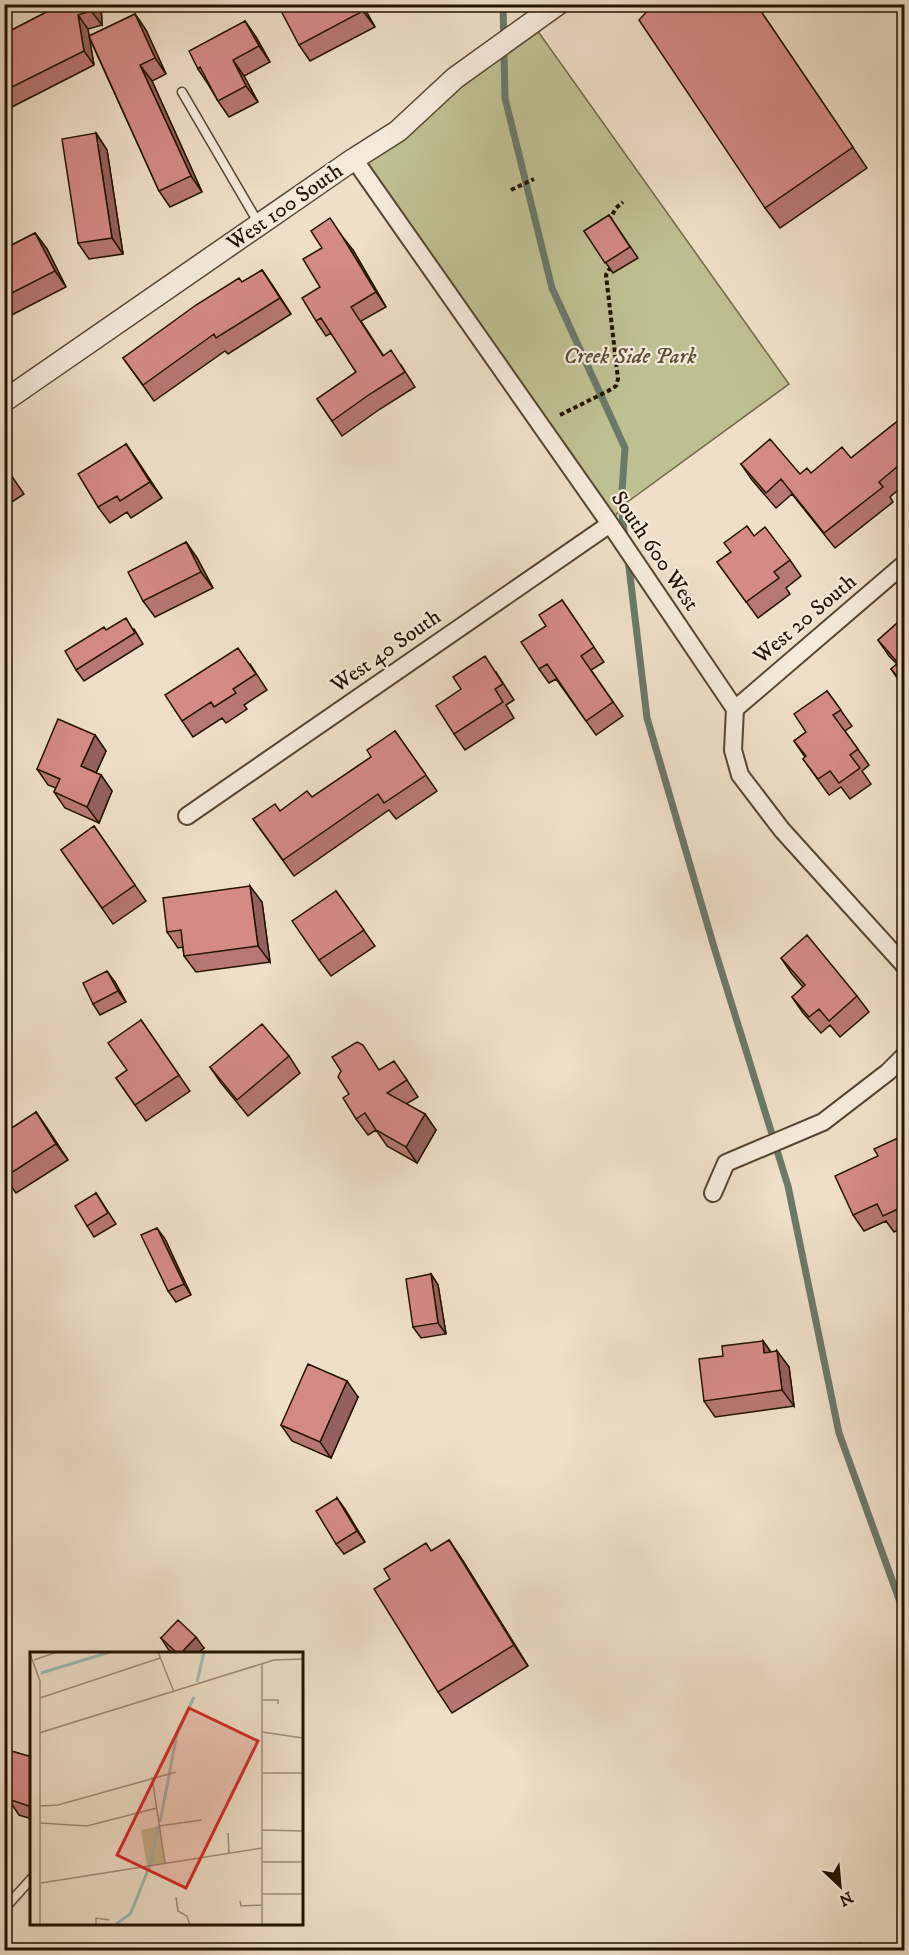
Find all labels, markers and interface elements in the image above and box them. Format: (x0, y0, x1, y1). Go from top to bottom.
street label: West 100 South (221, 157, 348, 257)
park label: Creek Side Park (563, 343, 697, 370)
street label: South 600 West (605, 486, 705, 616)
street label: West 20 South (747, 568, 862, 671)
street label: West 40 South (325, 603, 447, 699)
inset map (30, 1652, 303, 1925)
north arrow (810, 1856, 870, 1916)
text: N (836, 1887, 856, 1910)

